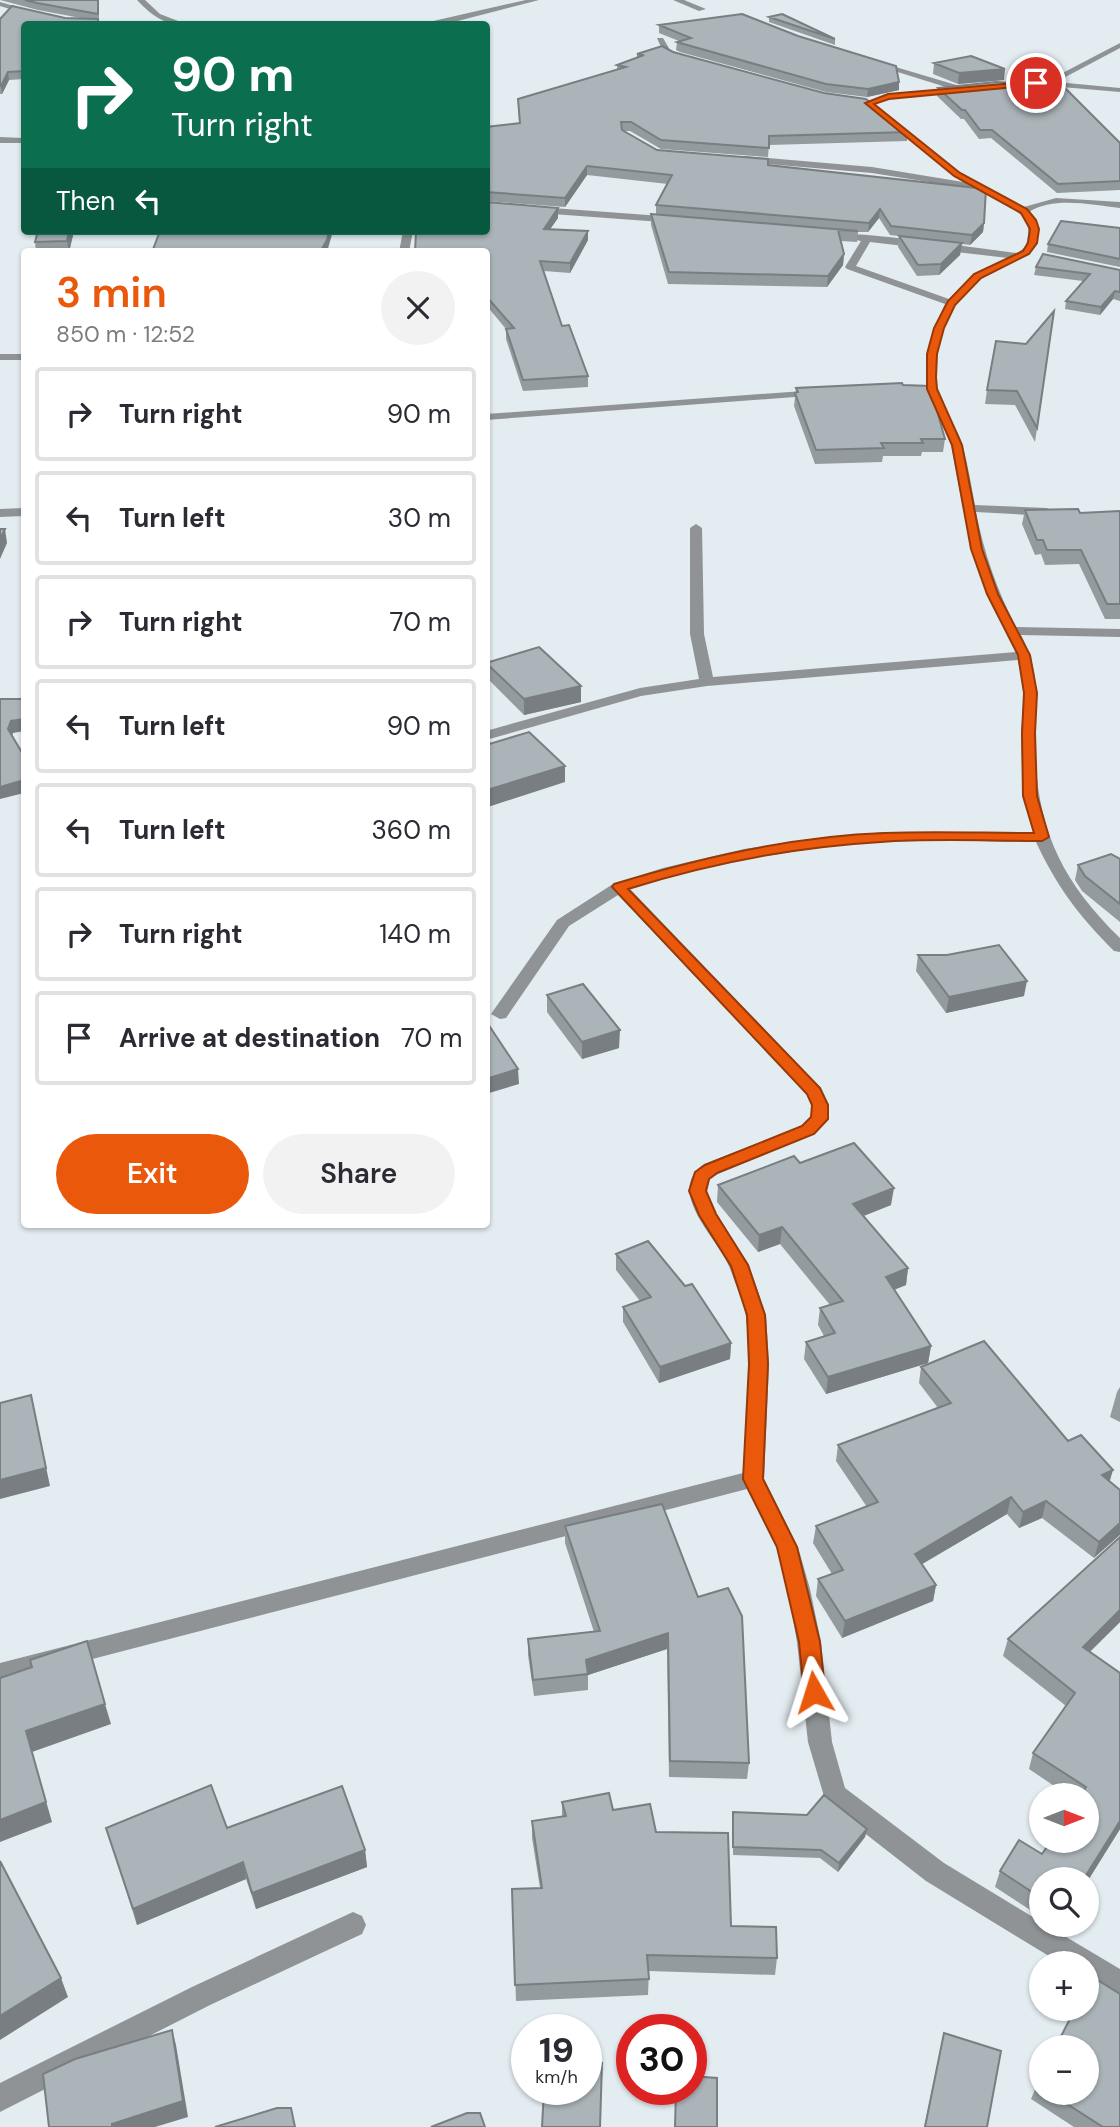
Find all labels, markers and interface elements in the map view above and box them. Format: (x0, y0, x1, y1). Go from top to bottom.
text: 90 m (171, 42, 294, 106)
icon: right (56, 49, 147, 140)
pin (1006, 53, 1066, 113)
icon: arrive (1017, 64, 1055, 102)
text: Turn right (171, 104, 313, 146)
icon: left (129, 182, 167, 220)
text: Then (56, 184, 115, 218)
text: 3 min (56, 265, 167, 320)
button: close (381, 271, 455, 345)
text: 850 m · 12:52 (56, 319, 195, 349)
icon: right (60, 395, 98, 433)
text: Turn right (119, 397, 243, 431)
text: 90 m (387, 397, 451, 431)
icon: left (60, 499, 98, 537)
text: Turn left (119, 501, 226, 535)
text: 30 m (388, 501, 451, 535)
icon: right (60, 603, 98, 641)
text: Turn right (119, 605, 243, 639)
text: 70 m (390, 605, 451, 639)
icon: left (60, 707, 98, 745)
text: Turn left (119, 709, 226, 743)
text: 90 m (387, 709, 451, 743)
icon: left (60, 811, 98, 849)
text: Turn left (119, 813, 226, 847)
text: 360 m (371, 813, 451, 847)
icon: right (60, 915, 98, 953)
text: Turn right (119, 917, 243, 951)
text: 140 m (379, 917, 451, 951)
icon: arrive (60, 1019, 98, 1057)
text: Arrive at destination (119, 1021, 380, 1055)
text: 70 m (401, 1021, 462, 1055)
button: Exit (56, 1134, 249, 1214)
button: Share (263, 1134, 455, 1214)
position arrow (777, 1655, 851, 1729)
north arrow (1029, 1783, 1099, 1853)
map controls (1029, 1783, 1099, 2105)
button: search (1029, 1867, 1099, 1937)
button: + (1029, 1951, 1099, 2021)
speed limit sign: 30 (616, 2014, 707, 2105)
text: 19 (539, 2027, 574, 2073)
button: − (1029, 2035, 1099, 2105)
text: km/h (535, 2065, 578, 2089)

